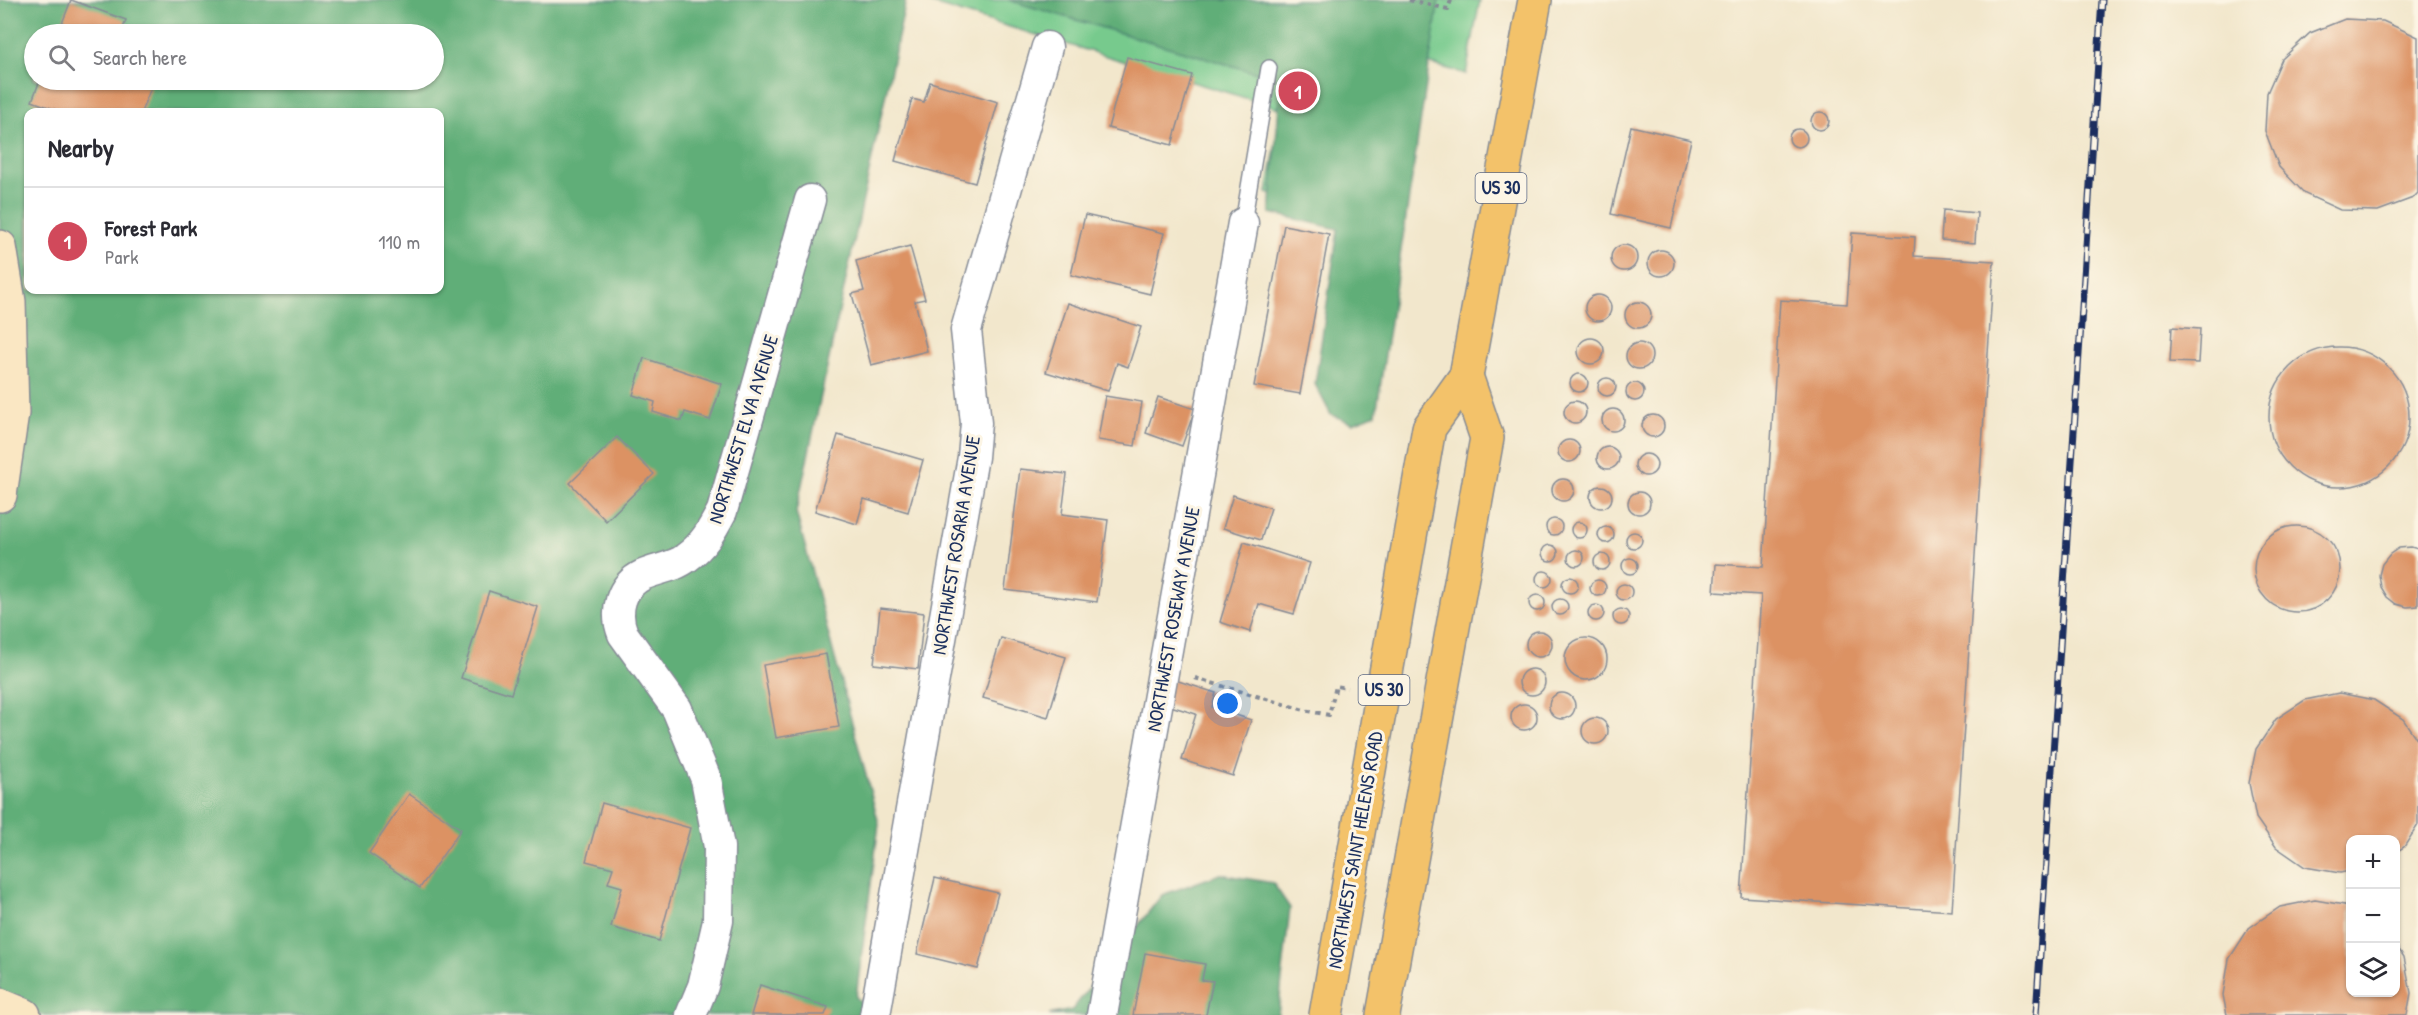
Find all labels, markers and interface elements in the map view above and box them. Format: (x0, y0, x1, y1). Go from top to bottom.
search box (24, 24, 444, 90)
icon: search (45, 41, 78, 74)
text: Search here (93, 42, 187, 72)
pin: 1 (1278, 68, 1318, 113)
text: Nearby (48, 130, 114, 165)
road number: US 30 (1476, 173, 1526, 203)
text: Forest Park (105, 213, 197, 243)
text: 1 (64, 228, 71, 255)
text: 110 m (378, 228, 420, 255)
text: Park (105, 243, 138, 270)
street label: NORTHWEST ELVA AVENUE (701, 331, 784, 527)
street label: NORTHWEST ROSARIA AVENUE (925, 433, 986, 656)
street label: NORTHWEST ROSEWAY AVENUE (1139, 504, 1206, 733)
road number: US 30 (1358, 675, 1410, 705)
your location (1213, 689, 1242, 718)
street label: NORTHWEST SAINT HELENS ROAD (1320, 729, 1389, 971)
map controls (2346, 835, 2400, 997)
button: + (2346, 835, 2400, 889)
button: − (2346, 889, 2400, 943)
button: layers (2346, 943, 2400, 997)

